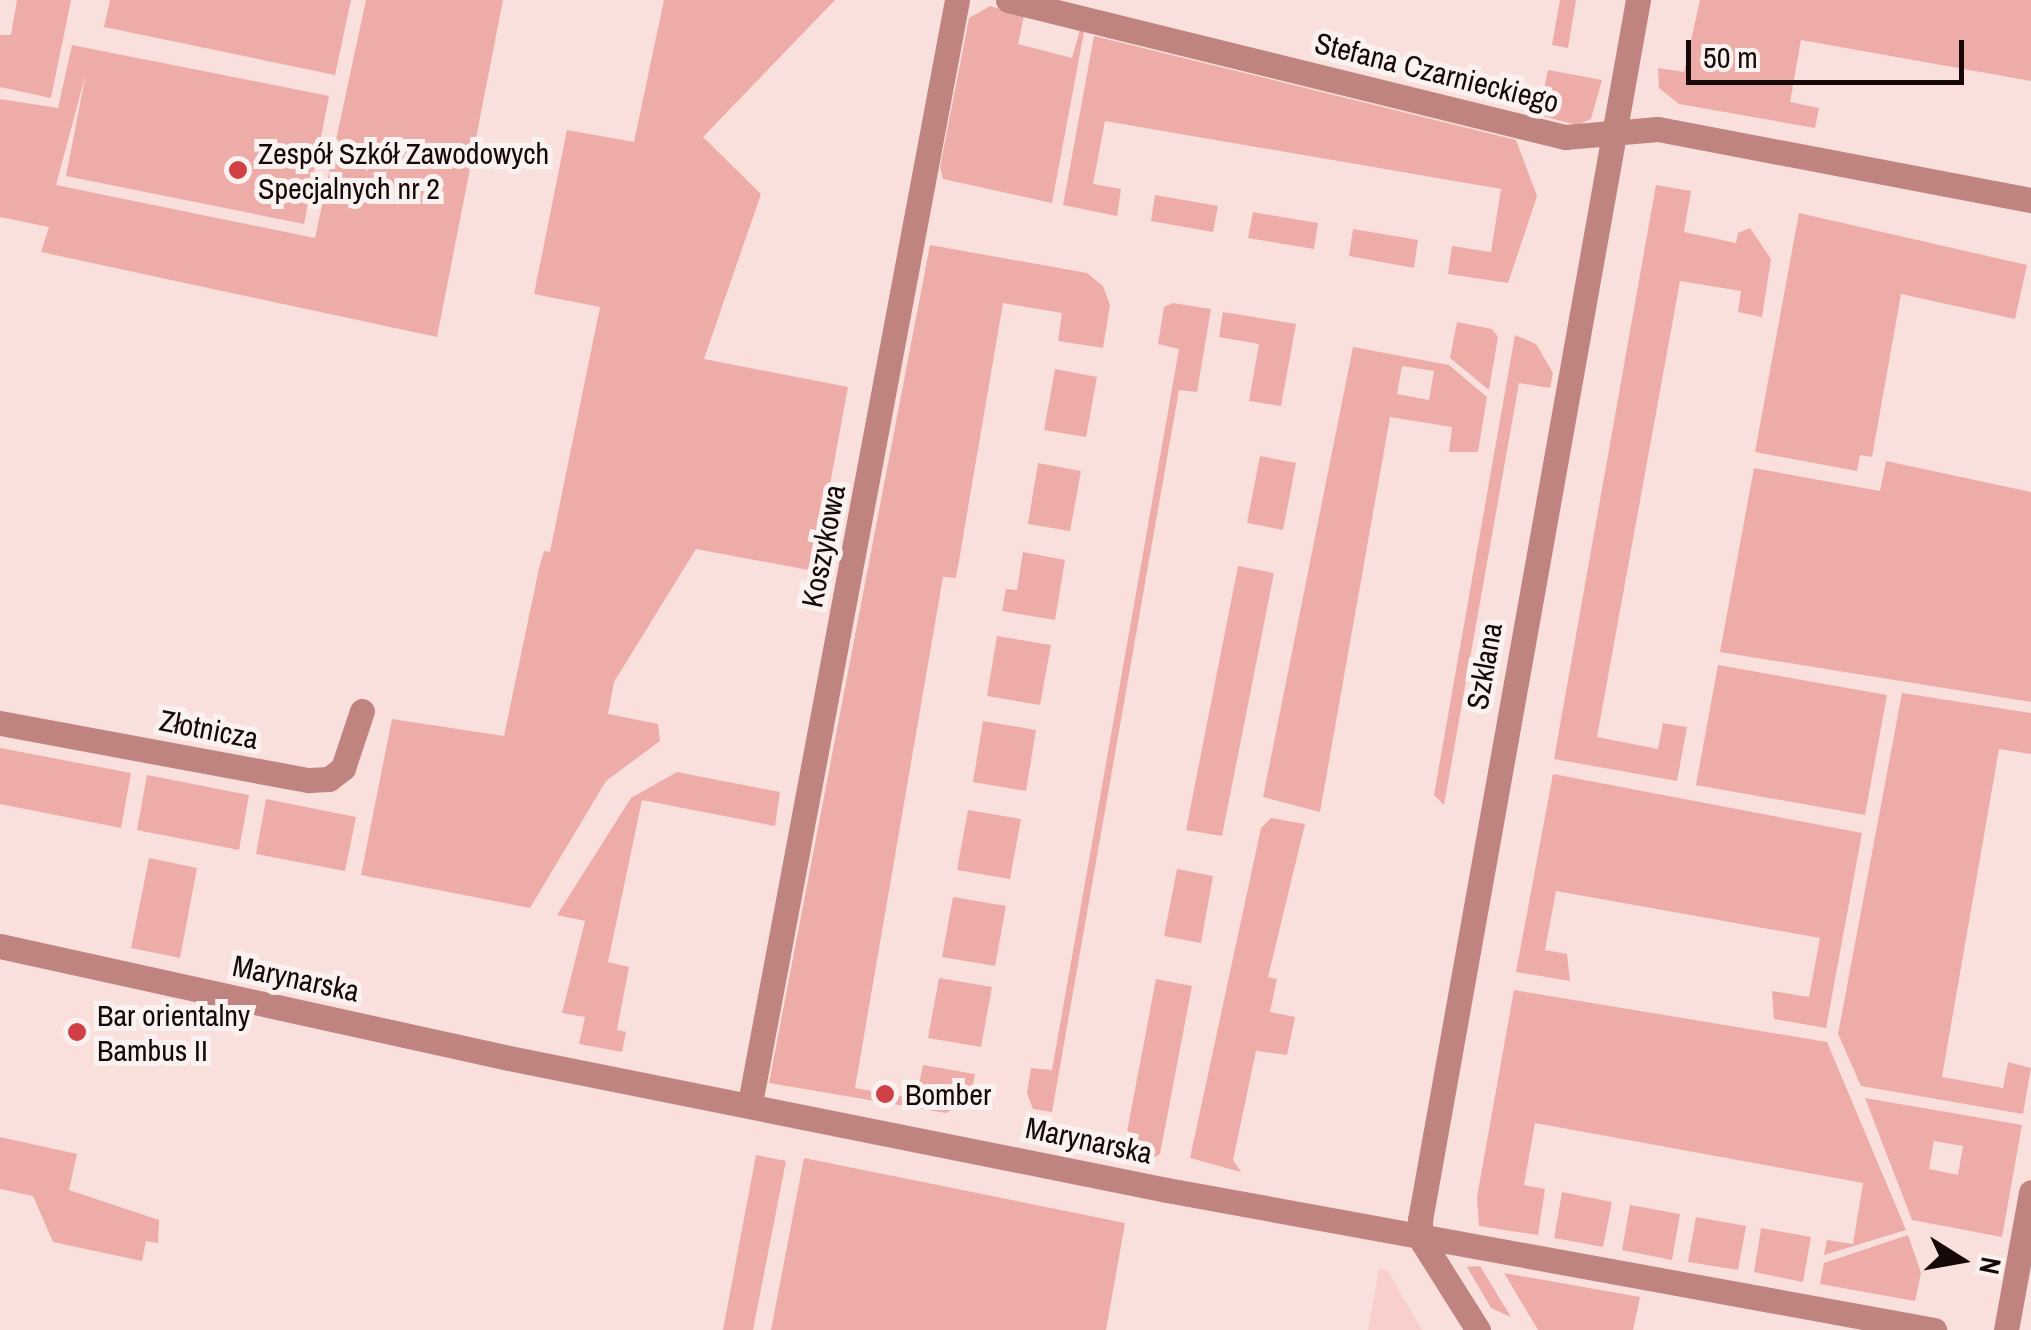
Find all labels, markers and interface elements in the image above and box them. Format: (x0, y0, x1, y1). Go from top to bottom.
scale bar (1691, 20, 1968, 82)
street label: Stefana Czarnieckiego (1311, 24, 1563, 120)
text: 50 m (1703, 37, 1758, 77)
place label: Zespół Szkół Zawodowych Specjalnych nr 2 (258, 135, 549, 206)
marker: Zespół Szkół Zawodowych Specjalnych nr 2 (227, 159, 249, 181)
street label: Koszykowa (793, 482, 853, 610)
street label: Szklana (1459, 620, 1509, 712)
street label: Złotnicza (157, 702, 261, 756)
street label: Marynarska (229, 947, 363, 1009)
place label: Bar orientalny Bambus II (97, 997, 250, 1068)
marker: Bar orientalny Bambus II (66, 1021, 88, 1043)
place label: Bomber (905, 1076, 991, 1112)
marker: Bomber (874, 1083, 896, 1105)
street label: Marynarska (1022, 1109, 1156, 1171)
north arrow (1911, 1210, 2011, 1310)
text: N (1970, 1254, 2011, 1277)

